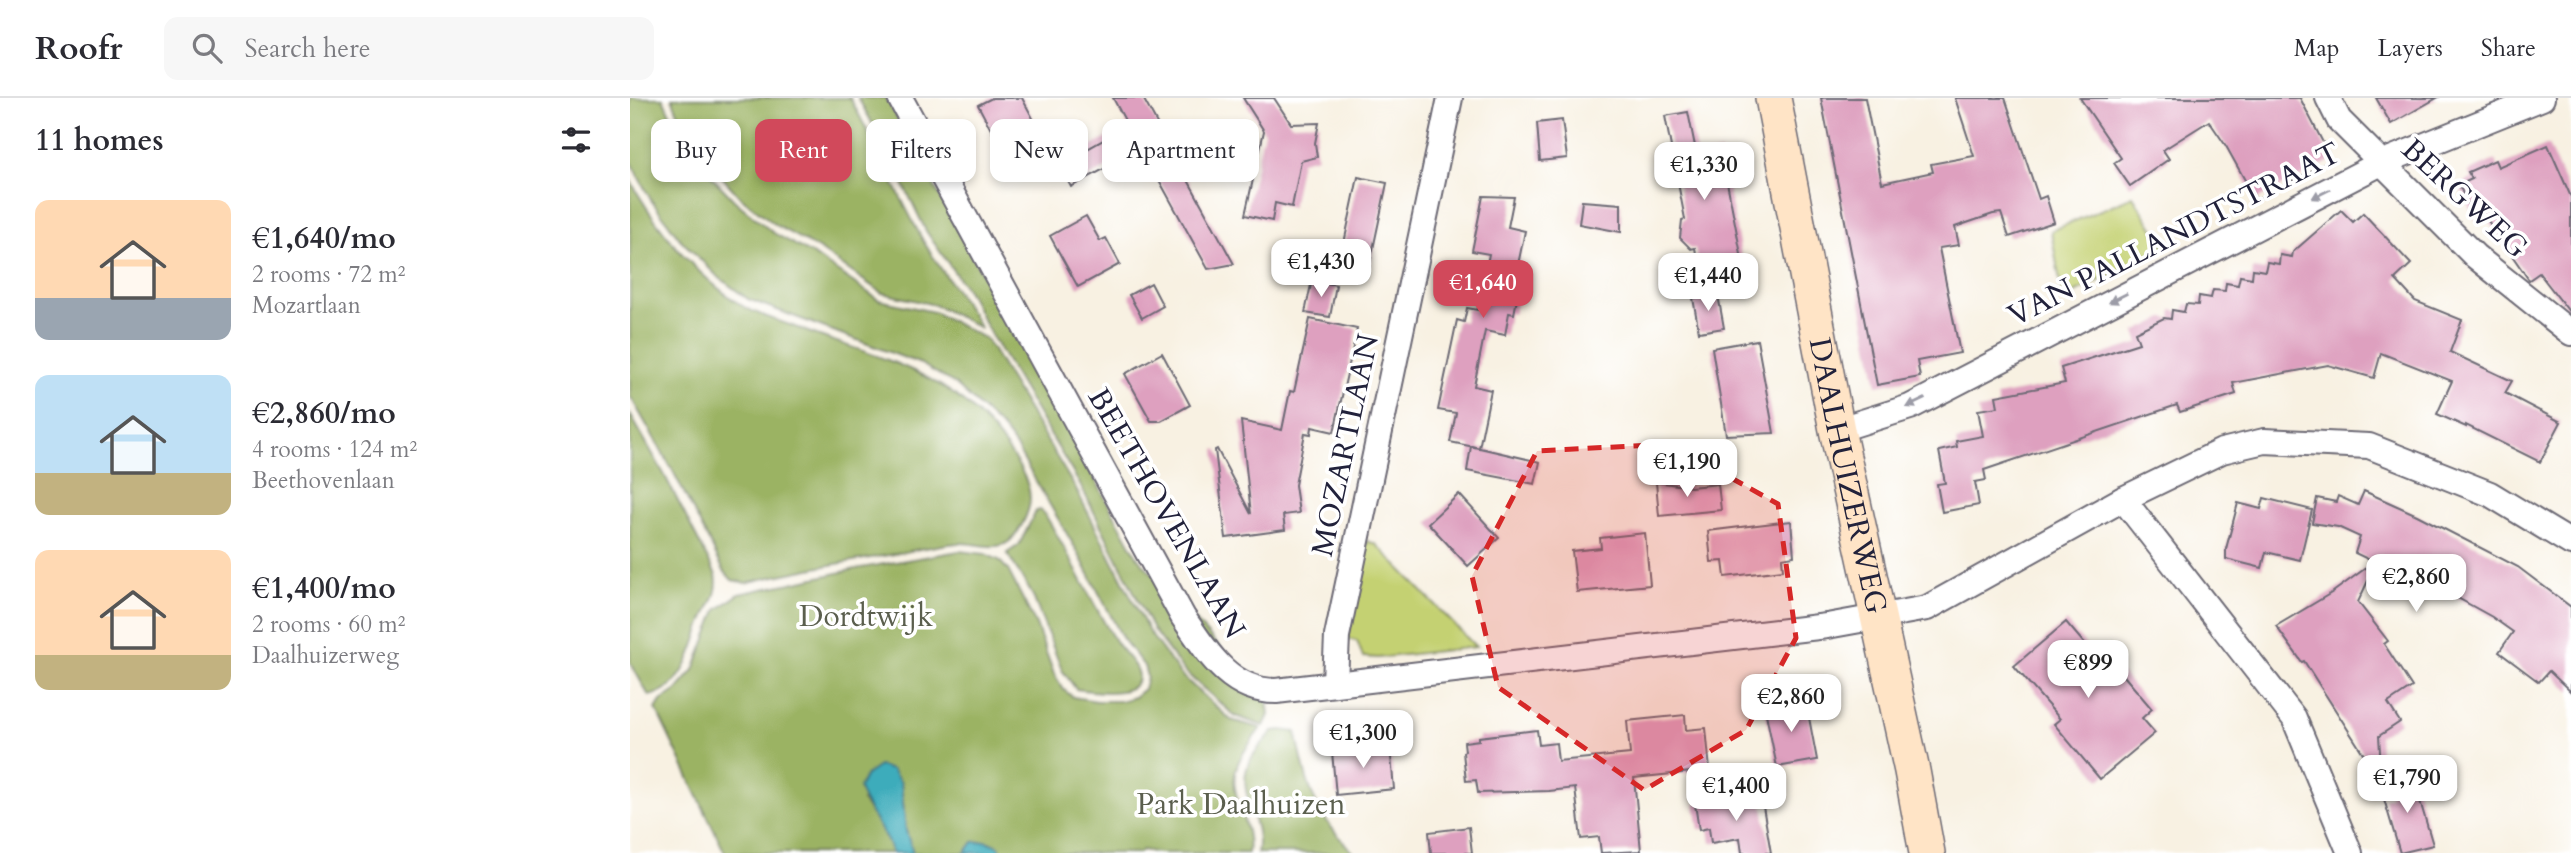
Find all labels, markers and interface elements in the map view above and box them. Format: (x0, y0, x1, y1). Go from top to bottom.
search box (164, 17, 654, 80)
text: Roofr (35, 26, 122, 71)
icon: search (188, 29, 226, 67)
text: Search here (244, 31, 370, 66)
text: Map (2294, 32, 2340, 65)
text: Layers (2378, 32, 2443, 65)
text: Share (2481, 32, 2536, 65)
chip: Buy (651, 119, 741, 182)
chip: Rent (755, 119, 852, 182)
chip: Filters (866, 119, 976, 182)
chip: New (990, 119, 1088, 182)
chip: Apartment (1102, 119, 1259, 182)
text: 11 homes (35, 120, 164, 161)
icon: filters (557, 121, 595, 159)
street label: BERGWEG (2393, 129, 2537, 268)
street label: VAN PALLANDTSTRAAT (2001, 133, 2348, 336)
pin: €1,330 (1647, 142, 1761, 202)
text: €1,330 (1670, 149, 1738, 180)
one-way arrow (2311, 189, 2331, 200)
text: €1,640/mo (252, 218, 396, 259)
icon: home (91, 228, 175, 312)
pin: €1,430 (1264, 240, 1378, 299)
text: €1,430 (1287, 246, 1355, 277)
pin: €1,440 (1651, 254, 1765, 313)
text: 2 rooms · 72 m² (252, 259, 405, 290)
pin: €1,640 (1426, 260, 1540, 320)
text: €1,440 (1674, 260, 1742, 291)
text: €1,640 (1449, 267, 1517, 298)
text: Mozartlaan (252, 290, 361, 321)
one-way arrow (2108, 292, 2128, 303)
street label: MOZARTLAAN (1302, 330, 1389, 560)
street label: DAALHUIZERWEG (1799, 334, 1897, 618)
street label: BEETHOVENLAAN (1078, 380, 1255, 646)
text: €2,860/mo (252, 393, 396, 434)
one-way arrow (1906, 397, 1926, 408)
icon: home (91, 403, 175, 487)
text: 4 rooms · 124 m² (252, 434, 417, 465)
pin: €1,190 (1630, 440, 1744, 499)
text: €1,190 (1653, 446, 1721, 477)
text: Beethovenlaan (252, 465, 395, 496)
pin: €2,860 (2359, 554, 2473, 614)
text: €2,860 (2382, 561, 2450, 592)
text: €1,400/mo (252, 568, 396, 609)
icon: home (91, 578, 175, 662)
park label: Dordtwijk (799, 596, 933, 637)
text: 2 rooms · 60 m² (252, 609, 405, 640)
text: Daalhuizerweg (252, 640, 399, 671)
pin: €899 (2047, 640, 2129, 700)
text: €899 (2063, 647, 2113, 678)
pin: €2,860 (1734, 674, 1848, 734)
text: €2,860 (1757, 681, 1825, 712)
pin: €1,300 (1306, 710, 1420, 770)
text: €1,300 (1329, 717, 1397, 748)
pin: €1,790 (2350, 756, 2464, 815)
text: €1,790 (2373, 762, 2441, 793)
pin: €1,400 (1679, 764, 1793, 823)
text: €1,400 (1702, 770, 1770, 801)
park label: Park Daalhuizen (1136, 784, 1346, 825)

